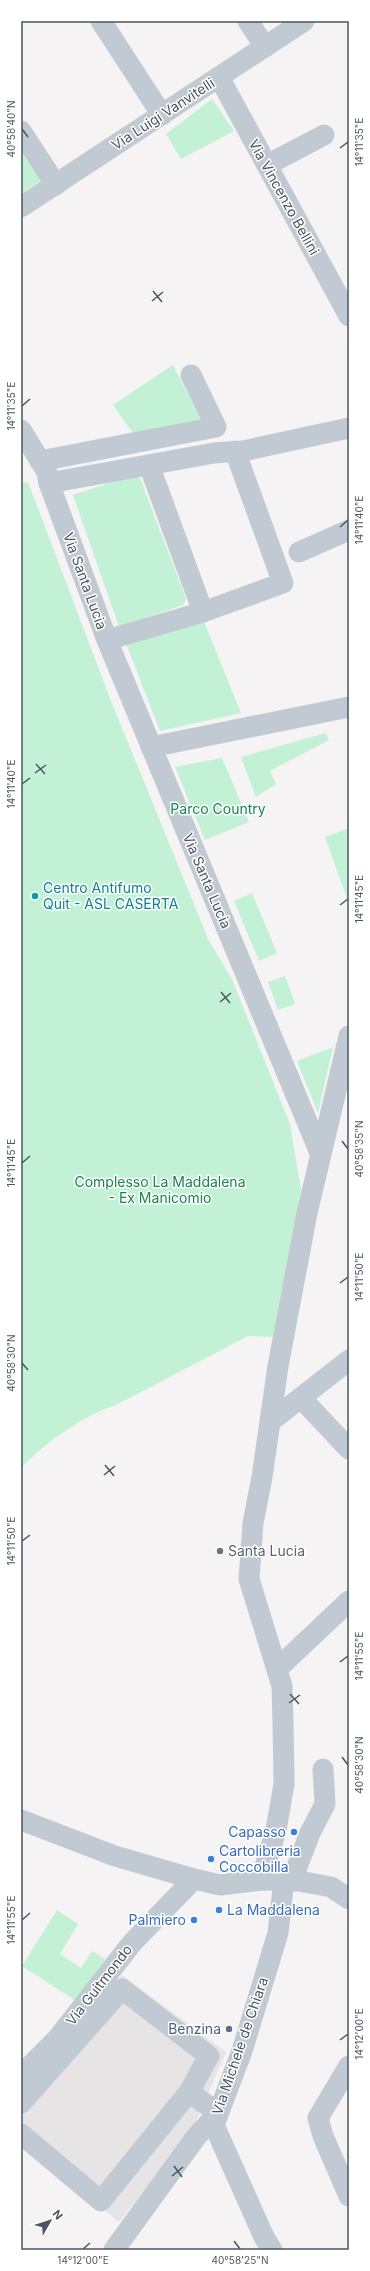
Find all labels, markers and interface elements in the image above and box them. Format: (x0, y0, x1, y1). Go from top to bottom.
street label: Via Luigi Vanvitelli (108, 74, 217, 153)
text: 40°58'40"N (5, 101, 17, 157)
text: 14°11'35"E (353, 118, 365, 166)
street label: Via Vincenzo Bellini (246, 136, 323, 258)
text: 14°11'35"E (5, 382, 17, 430)
text: 14°11'40"E (353, 496, 365, 544)
street label: Via Santa Lucia (60, 530, 111, 632)
text: 14°11'40"E (5, 760, 17, 808)
park label: Parco Country (170, 800, 266, 817)
street label: Via Santa Lucia (180, 831, 235, 931)
text: 14°11'45"E (353, 875, 365, 923)
place label: Centro Antifumo Quit - ASL CASERTA (43, 879, 179, 912)
marker: Centro Antifumo Quit - ASL CASERTA (30, 891, 40, 901)
text: 40°58'35"N (353, 1120, 365, 1178)
text: 14°11'45"E (5, 1139, 17, 1187)
park label: Complesso La Maddalena - Ex Manicomio (74, 1173, 246, 1206)
text: 14°11'50"E (353, 1252, 365, 1302)
text: 40°58'30"N (5, 1334, 17, 1392)
text: 14°11'50"E (5, 1516, 17, 1566)
place label: Santa Lucia (228, 1542, 305, 1559)
marker: Santa Lucia (215, 1546, 225, 1556)
text: 14°11'55"E (353, 1632, 365, 1680)
text: 40°58'30"N (353, 1736, 365, 1794)
place label: Capasso (228, 1823, 286, 1840)
marker: Capasso (289, 1827, 299, 1837)
place label: Cartolibreria Coccobilla (219, 1842, 301, 1875)
marker: Cartolibreria Coccobilla (206, 1854, 216, 1864)
text: 14°11'55"E (5, 1896, 17, 1944)
place label: La Maddalena (227, 1901, 320, 1918)
marker: La Maddalena (214, 1905, 224, 1915)
place label: Palmiero (129, 1911, 186, 1928)
marker: Palmiero (189, 1915, 199, 1925)
street label: Via Guitmondo (62, 1941, 135, 2028)
street label: Via Michele de Chiara (208, 1975, 271, 2117)
text: 14°12'00"E (353, 2008, 365, 2060)
place label: Benzina (168, 2020, 221, 2037)
marker: Benzina (224, 2024, 234, 2034)
north arrow (30, 2201, 70, 2241)
text: N (50, 2207, 66, 2222)
text: 14°12'00"E (57, 2254, 109, 2266)
text: 40°58'25"N (212, 2254, 268, 2266)

